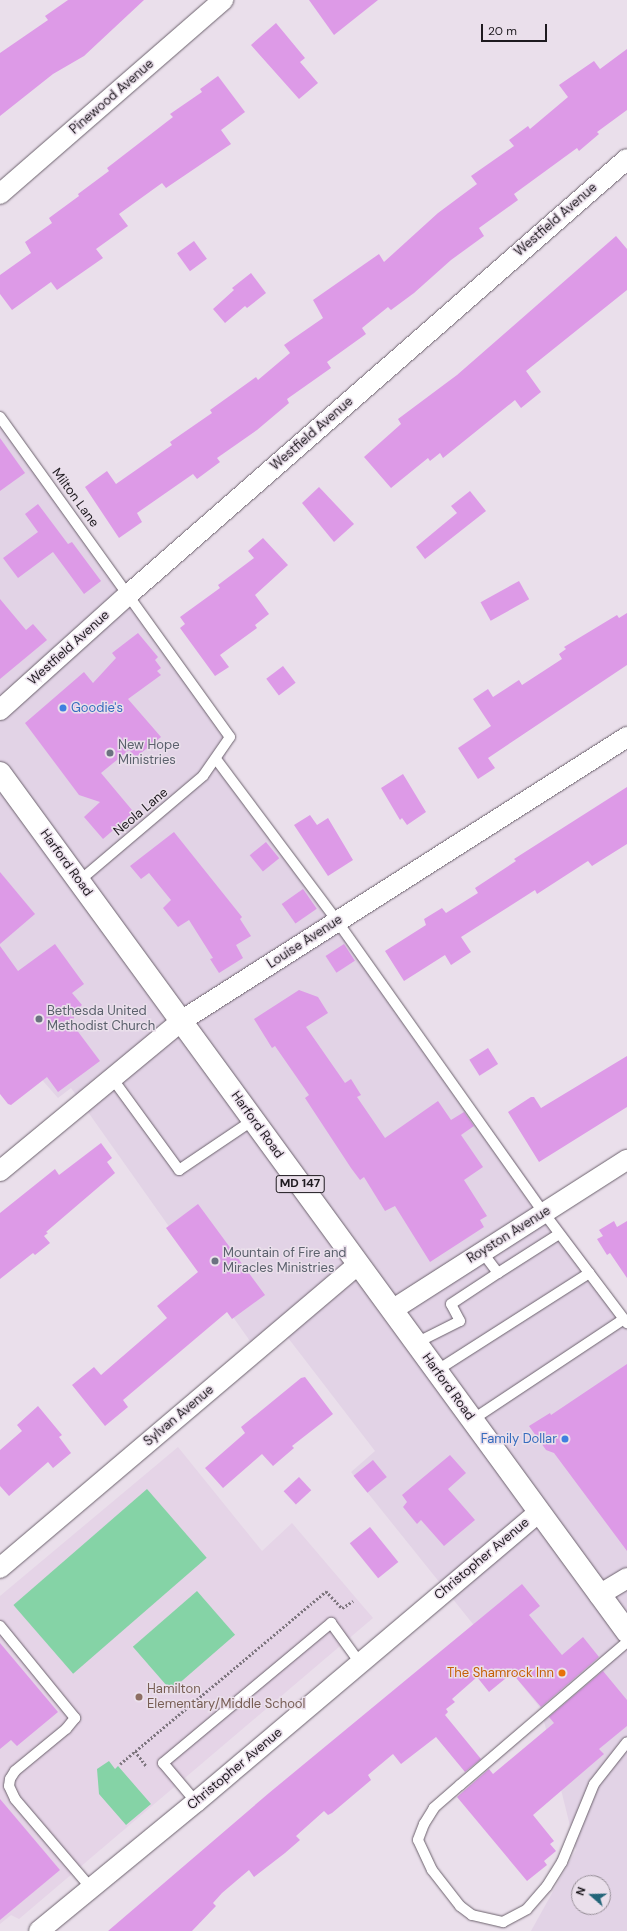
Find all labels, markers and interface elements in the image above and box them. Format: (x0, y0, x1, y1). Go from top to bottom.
scale bar (483, 16, 549, 42)
text: 20 m (488, 23, 517, 39)
street label: Pinewood Avenue (67, 56, 157, 138)
street label: Westfield Avenue (512, 180, 600, 260)
street label: Westfield Avenue (268, 394, 356, 474)
street label: Milton Lane (48, 465, 102, 531)
street label: Westfield Avenue (25, 607, 113, 689)
place label: Goodie's (71, 700, 123, 716)
marker: Goodie's (58, 703, 68, 713)
place label: New Hope Ministries (118, 738, 180, 769)
marker: New Hope Ministries (105, 748, 115, 758)
street label: Neola Lane (111, 785, 171, 839)
street label: Harford Road (36, 826, 96, 900)
street label: Louise Avenue (265, 912, 345, 972)
place label: Bethesda United Methodist Church (47, 1004, 155, 1035)
marker: Bethesda United Methodist Church (34, 1014, 44, 1024)
street label: Harford Road (227, 1088, 287, 1162)
road number: MD 147 (275, 1174, 325, 1194)
street label: Royston Avenue (464, 1203, 554, 1267)
place label: Mountain of Fire and Miracles Ministries (223, 1246, 347, 1277)
marker: Mountain of Fire and Miracles Ministries (210, 1256, 220, 1266)
street label: Harford Road (418, 1350, 478, 1424)
street label: Sylvan Avenue (141, 1382, 217, 1450)
place label: Family Dollar (481, 1431, 557, 1447)
marker: Family Dollar (560, 1434, 570, 1444)
street label: Christopher Avenue (431, 1515, 533, 1603)
place label: The Shamrock Inn (447, 1665, 554, 1681)
marker: The Shamrock Inn (557, 1668, 567, 1678)
place label: Hamilton Elementary/Middle School (147, 1682, 305, 1713)
marker: Hamilton Elementary/Middle School (134, 1692, 144, 1702)
street label: Christopher Avenue (184, 1725, 286, 1813)
north arrow (571, 1875, 611, 1915)
text: N (573, 1885, 589, 1897)

